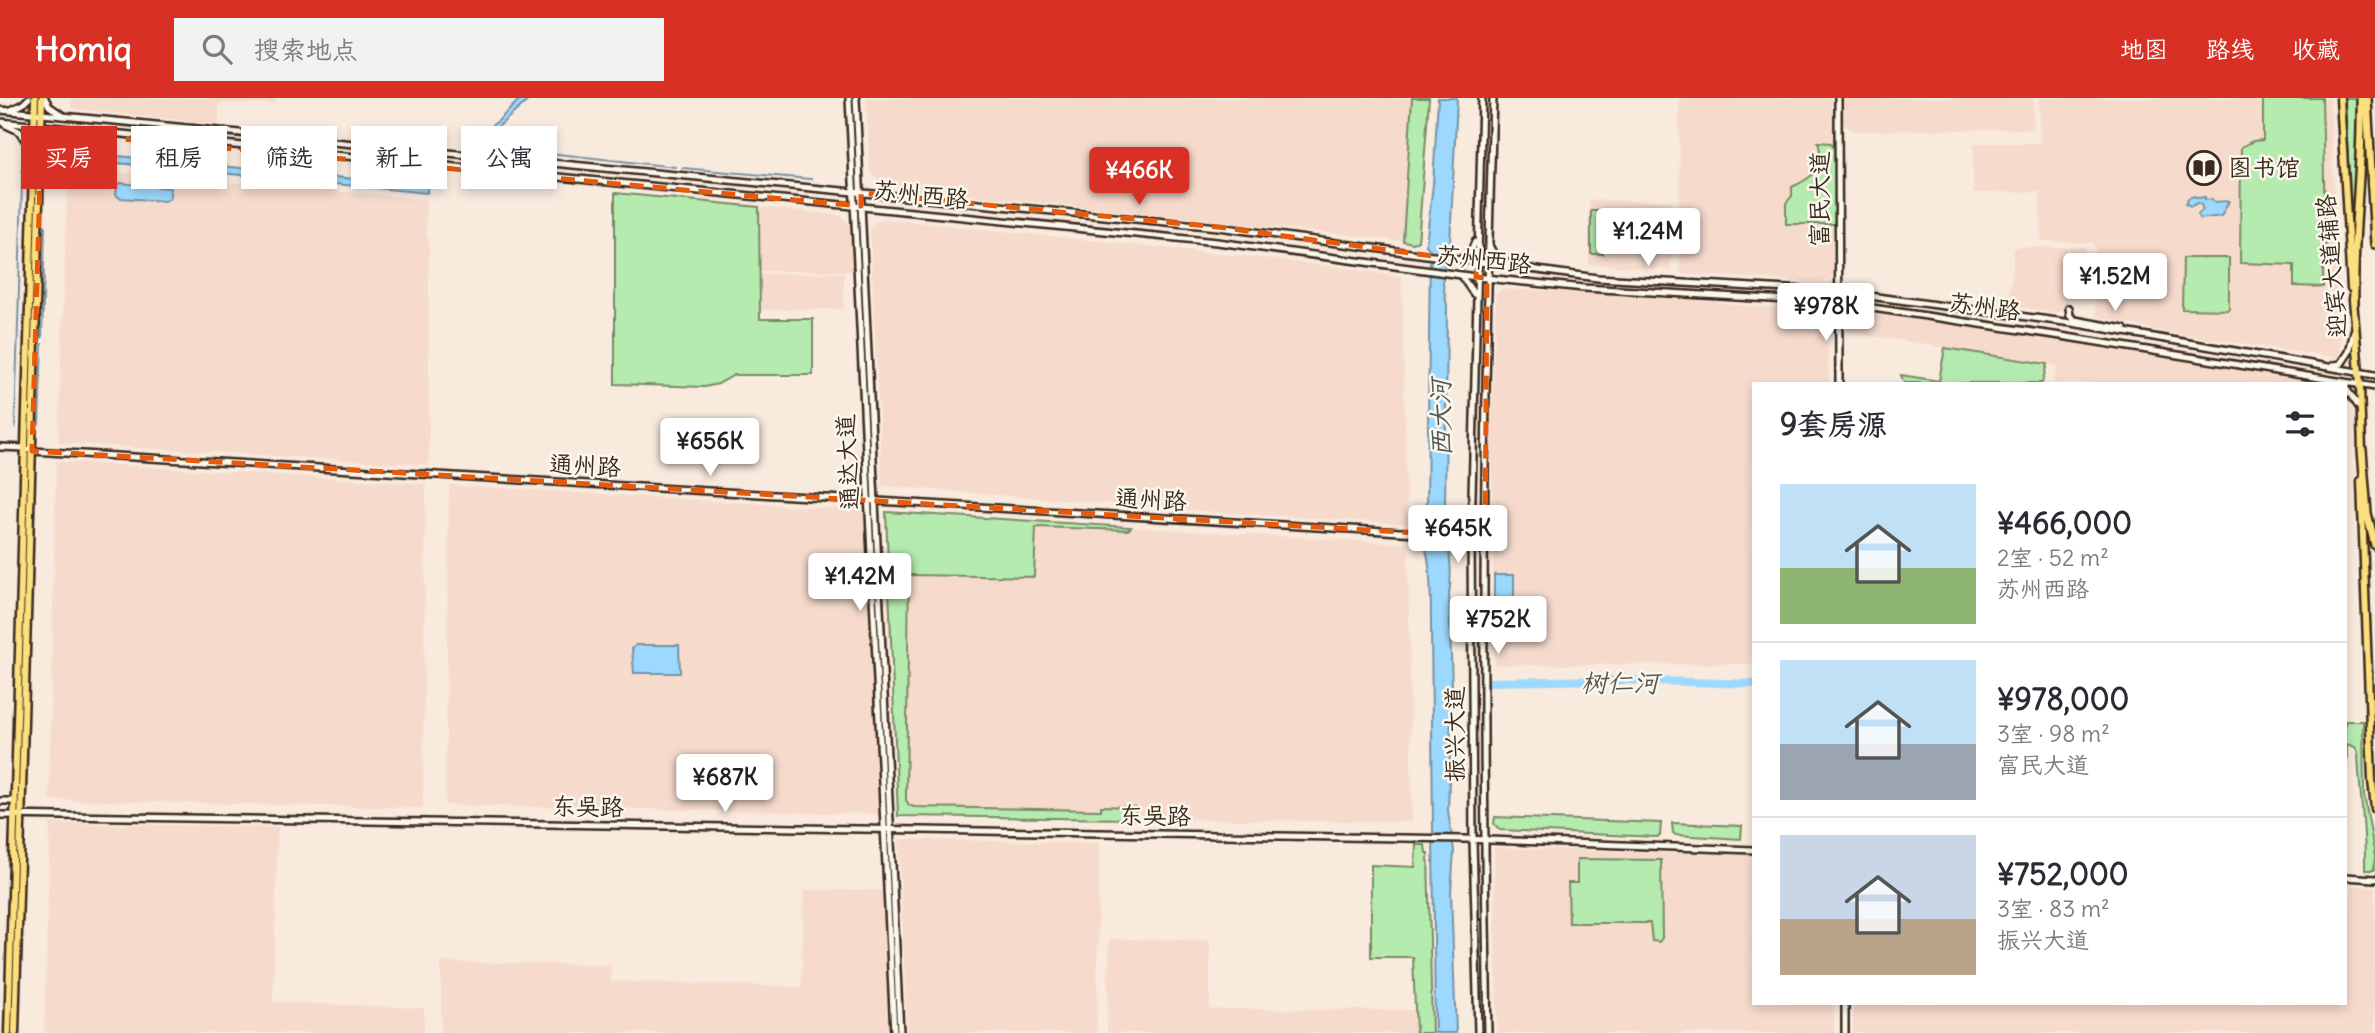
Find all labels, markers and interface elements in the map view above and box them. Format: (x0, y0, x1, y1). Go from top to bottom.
search box (174, 18, 664, 81)
text: Homiq (35, 28, 132, 70)
icon: search (198, 30, 236, 68)
text: 搜索地点 (254, 33, 358, 66)
text: 地图 (2120, 34, 2168, 64)
text: 路线 (2206, 34, 2254, 64)
text: 收藏 (2292, 34, 2340, 64)
chip: 买房 (21, 126, 117, 189)
chip: 租房 (131, 126, 227, 189)
chip: 筛选 (241, 126, 337, 189)
chip: 新上 (351, 126, 447, 189)
chip: 公寓 (461, 126, 557, 189)
pin: ¥466K (1090, 148, 1188, 207)
library icon: 图书馆 (2185, 149, 2223, 187)
street label: 富民大道 (1804, 151, 1834, 247)
place label: 图书馆 (2228, 152, 2300, 182)
text: ¥466K (1105, 155, 1173, 184)
street label: 苏州西路 (872, 174, 970, 214)
street label: 迎宾大道辅路 (2310, 193, 2352, 339)
pin: ¥1.24M (1591, 208, 1705, 268)
text: ¥1.24M (1612, 216, 1684, 245)
street label: 苏州西路 (1435, 239, 1533, 279)
pin: ¥1.52M (2058, 254, 2172, 313)
text: ¥1.52M (2079, 261, 2151, 290)
pin: ¥978K (1777, 284, 1875, 343)
street label: 苏州路 (1947, 286, 2023, 326)
text: ¥978K (1793, 291, 1859, 320)
water label: 西大河 (1423, 375, 1458, 457)
text: 9套房源 (1780, 405, 1887, 443)
icon: filters (2281, 405, 2319, 443)
street label: 通达大道 (830, 413, 864, 511)
pin: ¥656K (661, 418, 759, 478)
text: ¥656K (676, 426, 744, 455)
street label: 通州路 (548, 448, 622, 482)
street label: 通州路 (1114, 482, 1188, 516)
text: ¥466,000 (1997, 504, 2132, 542)
pin: ¥645K (1409, 505, 1507, 565)
icon: home (1836, 512, 1920, 596)
text: ¥645K (1424, 513, 1492, 542)
text: 2室 · 52 m² (1997, 543, 2109, 572)
pin: ¥1.42M (803, 554, 917, 613)
text: ¥1.42M (824, 561, 896, 590)
text: 苏州西路 (1997, 574, 2089, 603)
pin: ¥752K (1449, 596, 1547, 656)
text: ¥752K (1466, 604, 1530, 633)
water label: 树仁河 (1581, 666, 1663, 699)
text: ¥978,000 (1997, 680, 2129, 718)
street label: 振兴大道 (1439, 686, 1469, 782)
icon: home (1836, 688, 1920, 772)
text: 3室 · 98 m² (1997, 719, 2110, 748)
text: 富民大道 (1997, 750, 2089, 779)
pin: ¥687K (676, 754, 774, 814)
text: ¥687K (692, 762, 758, 791)
street label: 东吴路 (552, 790, 624, 822)
street label: 东吴路 (1119, 799, 1191, 831)
text: ¥752,000 (1997, 855, 2128, 893)
icon: home (1836, 863, 1920, 947)
text: 3室 · 83 m² (1997, 894, 2110, 923)
text: 振兴大道 (1997, 925, 2089, 954)

